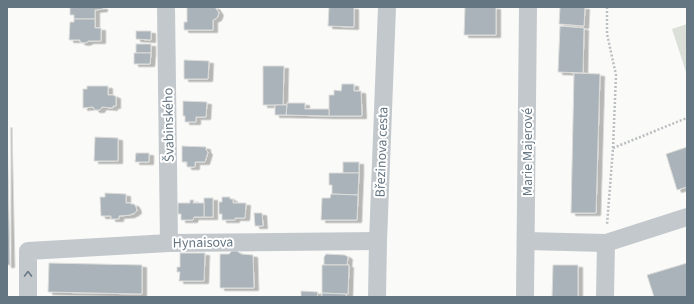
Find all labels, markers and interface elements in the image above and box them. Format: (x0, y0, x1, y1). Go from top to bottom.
street label: Švabinského (158, 88, 180, 162)
street label: Březinova cesta (370, 106, 394, 198)
street label: Marie Majerové (518, 108, 538, 196)
street label: Hynaisova (173, 232, 233, 254)
one-way arrow (24, 271, 32, 277)

